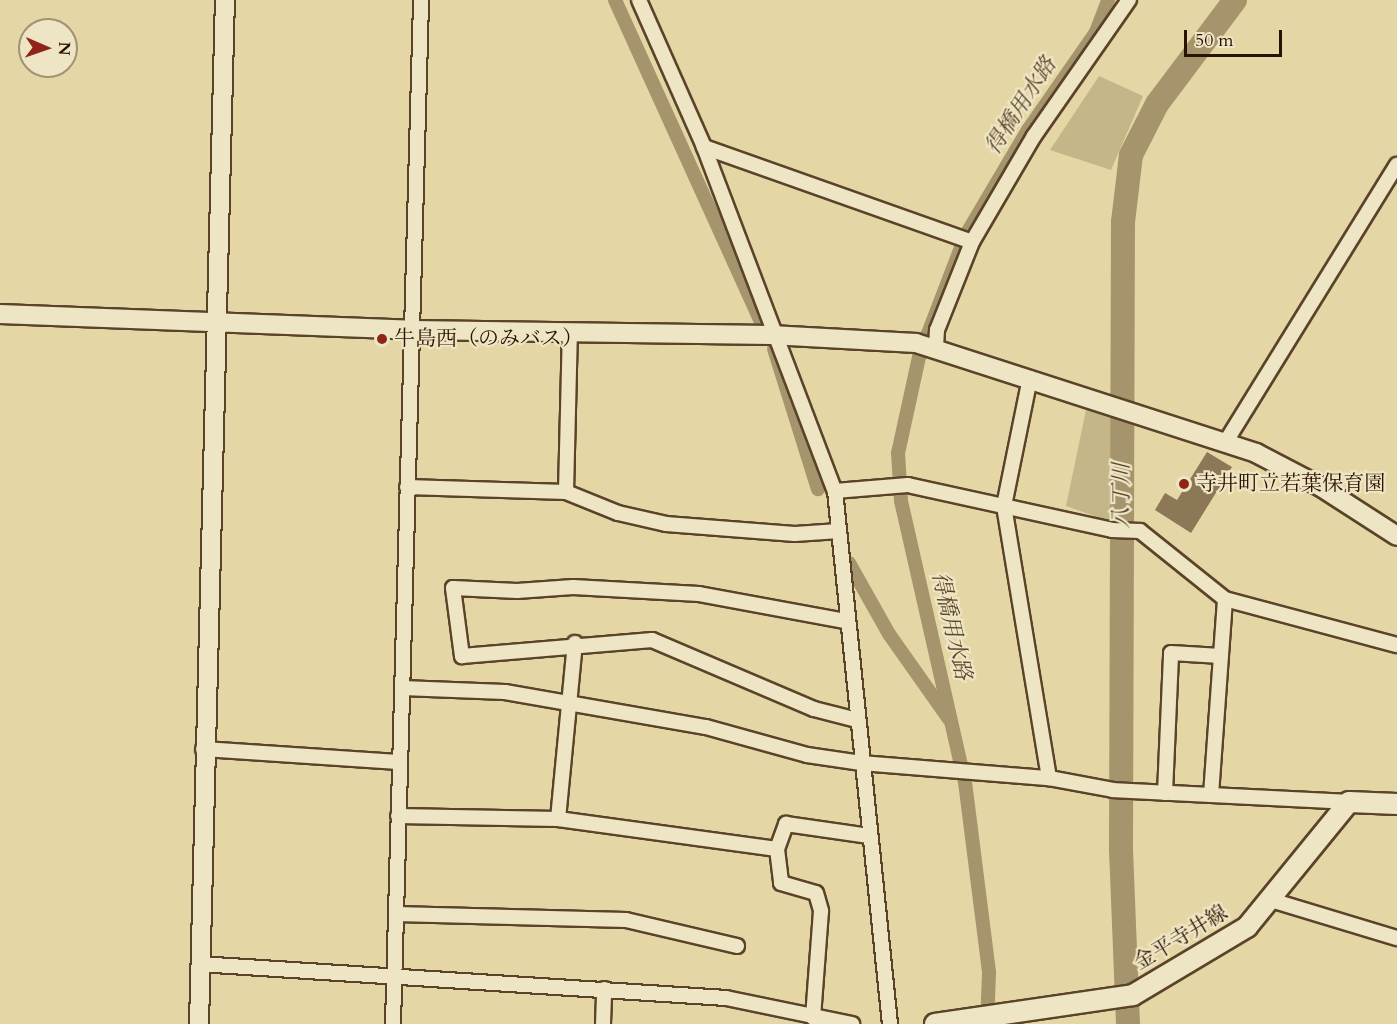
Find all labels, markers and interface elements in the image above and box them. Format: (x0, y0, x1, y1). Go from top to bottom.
north arrow (18, 18, 78, 78)
scale bar (1187, 18, 1284, 56)
text: 50 m (1195, 28, 1234, 53)
text: N (53, 41, 75, 56)
water label: 得橋用水路 (980, 53, 1062, 159)
place label: 牛島西（のみバス） (394, 326, 583, 352)
marker: 牛島西（のみバス） (375, 332, 389, 346)
water label: 八丁川 (1109, 463, 1135, 529)
place label: 寺井町立若葉保育園 (1196, 471, 1385, 497)
marker: 寺井町立若葉保育園 (1177, 477, 1191, 491)
water label: 得橋用水路 (926, 569, 976, 683)
street label: 金平寺井線 (1130, 900, 1232, 976)

